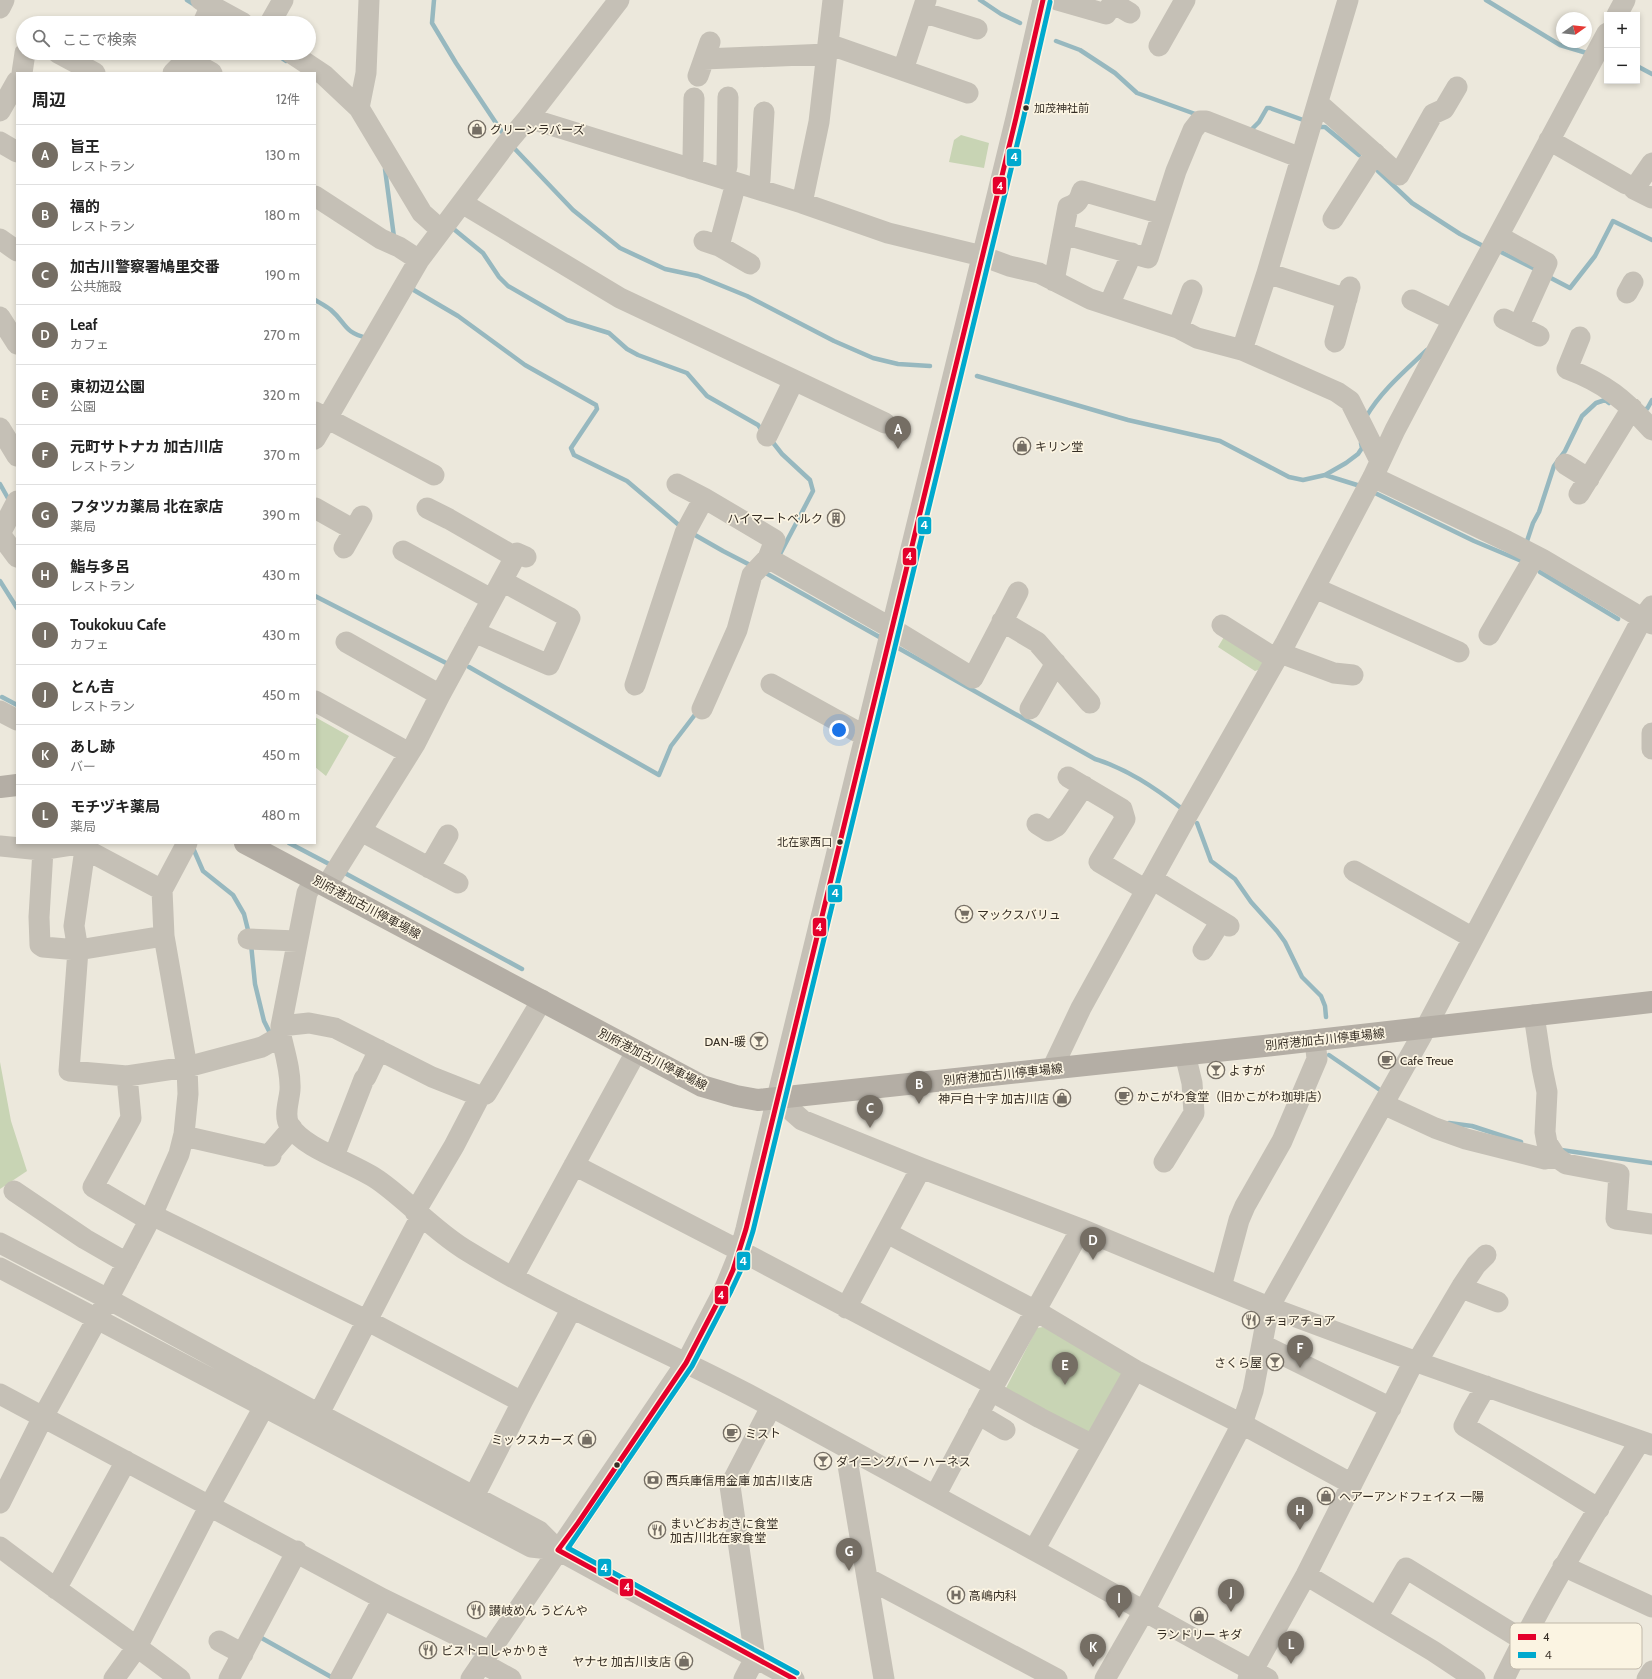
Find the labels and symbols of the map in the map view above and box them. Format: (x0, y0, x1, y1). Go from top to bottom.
north arrow (1556, 12, 1592, 48)
place label: 加茂神社前 (1034, 101, 1089, 115)
marker: 加茂神社前 (1021, 103, 1031, 113)
shop icon: グリーンラバーズ (467, 119, 487, 139)
place label: グリーンラバーズ (490, 122, 585, 137)
line badge: ４ (1006, 148, 1022, 167)
text: ４ (1009, 150, 1020, 164)
line badge: 4 (992, 176, 1007, 195)
text: 4 (997, 179, 1004, 193)
pin: A (885, 416, 911, 449)
shop icon: キリン堂 (1012, 436, 1032, 456)
place label: キリン堂 (1035, 439, 1083, 454)
building icon: ハイマートベルク (826, 508, 846, 528)
place label: ハイマートベルク (727, 511, 823, 526)
line badge: ４ (917, 516, 932, 535)
text: ４ (919, 518, 930, 532)
line badge: 4 (902, 547, 917, 566)
text: 4 (906, 549, 913, 563)
your location (829, 720, 849, 740)
place label: 北在家西口 (777, 835, 832, 849)
marker: 北在家西口 (835, 837, 845, 847)
street label: 別府港加古川停車場線 (310, 872, 424, 942)
line badge: ４ (827, 884, 843, 903)
text: ４ (830, 886, 841, 900)
supermarket icon: マックスバリュ (954, 904, 974, 924)
place label: マックスバリュ (977, 907, 1061, 922)
line badge: 4 (812, 917, 827, 937)
text: 4 (816, 920, 823, 934)
street label: 別府港加古川停車場線 (596, 1025, 710, 1093)
street label: 別府港加古川停車場線 (1265, 1025, 1385, 1053)
bar icon: DAN-暖 (749, 1031, 769, 1051)
place label: DAN-暖 (704, 1034, 746, 1049)
cafe icon: Cafe Treue (1377, 1050, 1397, 1070)
place label: Cafe Treue (1400, 1053, 1453, 1068)
street label: 別府港加古川停車場線 (943, 1060, 1063, 1088)
bar icon: よすが (1206, 1060, 1226, 1080)
place label: よすが (1229, 1063, 1265, 1078)
pin: B (906, 1071, 932, 1104)
cafe icon: かこがわ食堂（旧かこがわ珈琲店） (1114, 1086, 1134, 1106)
shop icon: 神戸白十字 加古川店 (1052, 1088, 1072, 1108)
place label: かこがわ食堂（旧かこがわ珈琲店） (1137, 1089, 1329, 1104)
place label: 神戸白十字 加古川店 (938, 1091, 1049, 1106)
pin: C (857, 1095, 883, 1128)
pin: D (1080, 1227, 1106, 1260)
line badge: ４ (736, 1251, 751, 1271)
text: ４ (738, 1254, 749, 1268)
line badge: 4 (714, 1285, 729, 1305)
text: 4 (718, 1288, 725, 1302)
restaurant icon: チョアチョア (1241, 1310, 1261, 1330)
place label: チョアチョア (1264, 1313, 1336, 1328)
pin: F (1287, 1335, 1313, 1368)
pin: E (1052, 1352, 1078, 1385)
bar icon: さくら屋 (1265, 1352, 1285, 1372)
place label: さくら屋 (1214, 1355, 1262, 1370)
cafe icon: ミスト (722, 1423, 742, 1443)
place label: ミスト (745, 1426, 781, 1441)
shop icon: ミックスカーズ (577, 1429, 597, 1449)
place label: ミックスカーズ (491, 1432, 574, 1447)
bar icon: ダイニングバー ハーネス (813, 1451, 833, 1471)
place label: ダイニングバー ハーネス (836, 1454, 971, 1469)
unlabelled marker (612, 1460, 622, 1470)
bank icon: 西兵庫信用金庫 加古川支店 (643, 1470, 663, 1490)
place label: 西兵庫信用金庫 加古川支店 (666, 1473, 813, 1488)
shop icon: ヘアーアンドフェイス 一陽 (1316, 1486, 1336, 1506)
place label: ヘアーアンドフェイス 一陽 (1339, 1489, 1484, 1504)
pin: H (1287, 1497, 1313, 1530)
place label: まいどおおきに食堂 加古川北在家食堂 (670, 1516, 778, 1545)
restaurant icon: まいどおおきに食堂 加古川北在家食堂 (647, 1520, 667, 1540)
pin: G (836, 1538, 862, 1571)
line badge: ４ (597, 1558, 612, 1577)
text: ４ (599, 1561, 610, 1575)
line badge: 4 (619, 1578, 634, 1597)
pin: J (1218, 1579, 1244, 1612)
text: 4 (624, 1580, 631, 1594)
hospital icon: 高嶋内科 (946, 1585, 966, 1605)
pin: I (1106, 1585, 1132, 1618)
place label: 高嶋内科 (969, 1588, 1017, 1603)
restaurant icon: 讃岐めん うどんや (466, 1600, 486, 1620)
place label: 讃岐めん うどんや (489, 1603, 588, 1618)
shop icon: ランドリー キダ (1189, 1606, 1209, 1626)
legend (1510, 1623, 1642, 1669)
place label: ランドリー キダ (1156, 1627, 1242, 1642)
text: 4 (1543, 1630, 1550, 1644)
pin: L (1278, 1631, 1304, 1664)
pin: K (1080, 1634, 1106, 1667)
restaurant icon: ビストロしゃかりき (418, 1640, 438, 1660)
place label: ビストロしゃかりき (441, 1643, 549, 1658)
text: ４ (1543, 1648, 1554, 1662)
shop icon: ヤナセ 加古川支店 (674, 1651, 694, 1671)
place label: ヤナセ 加古川支店 (572, 1654, 671, 1669)

